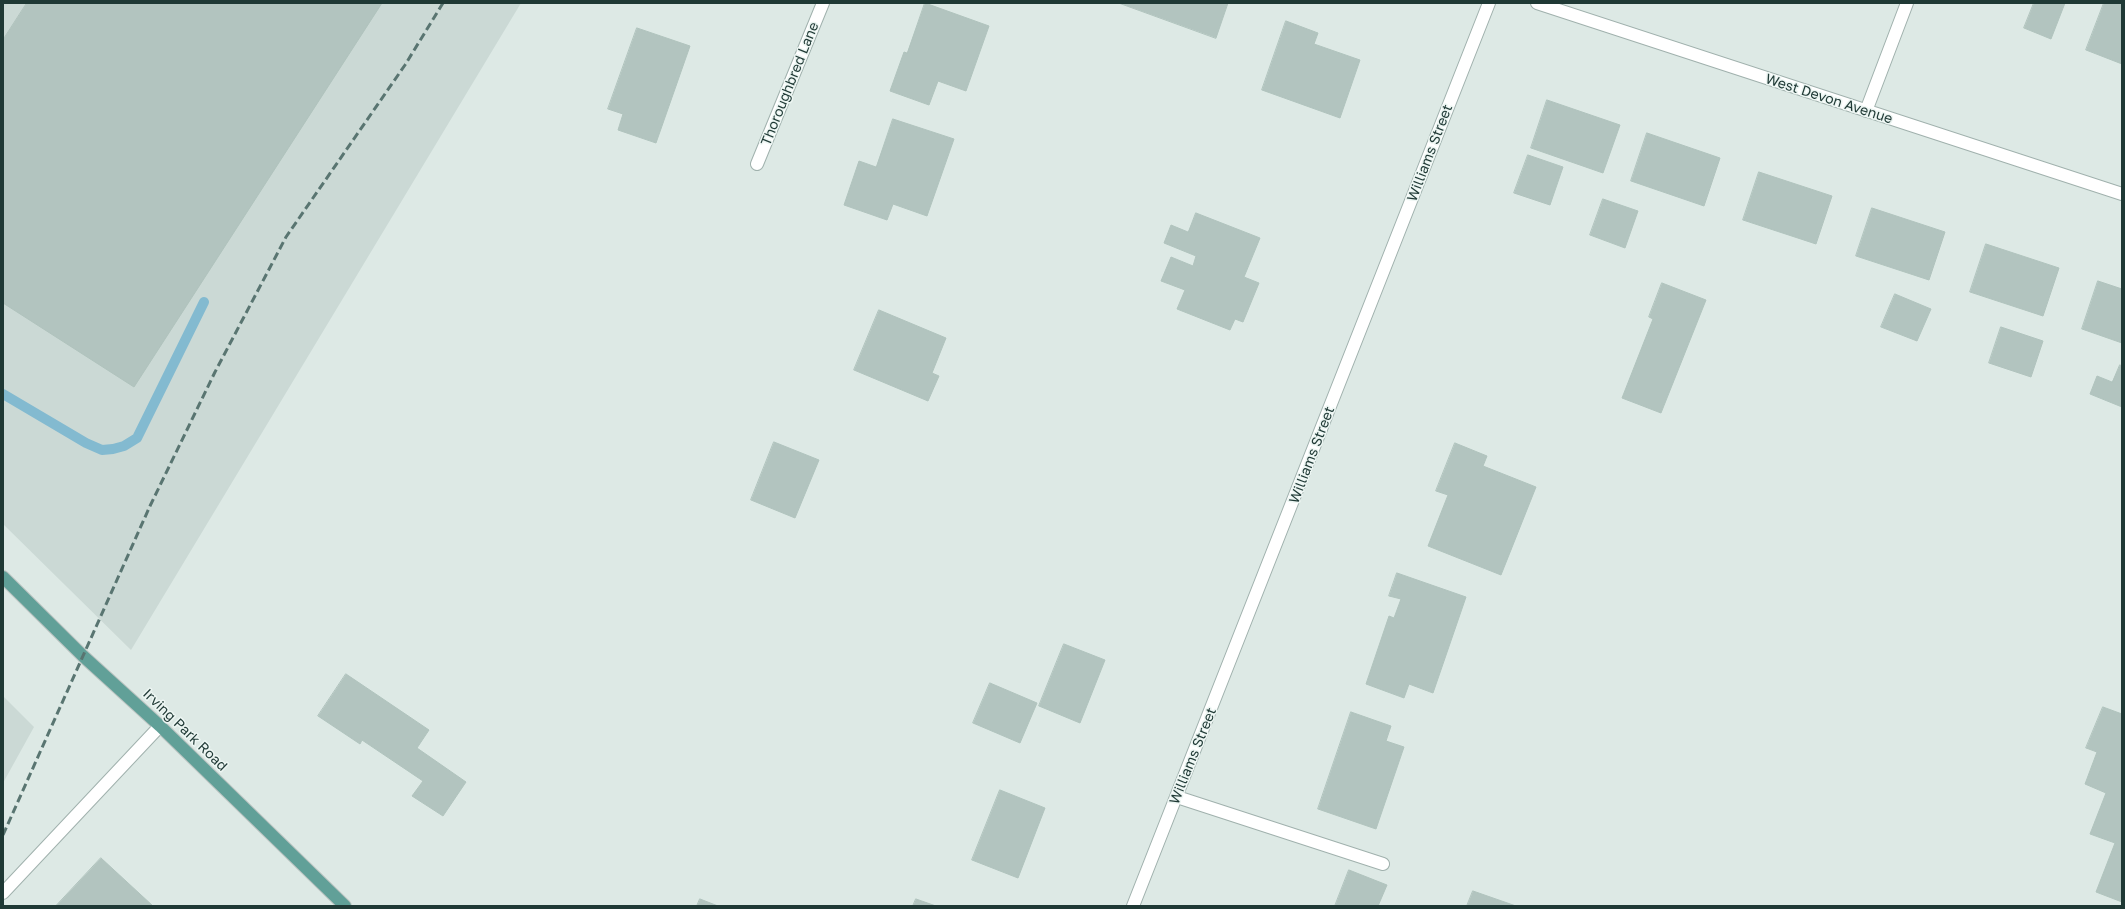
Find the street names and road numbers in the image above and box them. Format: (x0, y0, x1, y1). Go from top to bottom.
street label: Thoroughbred Lane (757, 20, 823, 148)
street label: West Devon Avenue (1763, 71, 1895, 127)
street label: Williams Street (1404, 102, 1456, 204)
street label: Williams Street (1286, 404, 1338, 506)
street label: Irving Park Road (139, 686, 231, 774)
street label: Williams Street (1166, 705, 1220, 807)

